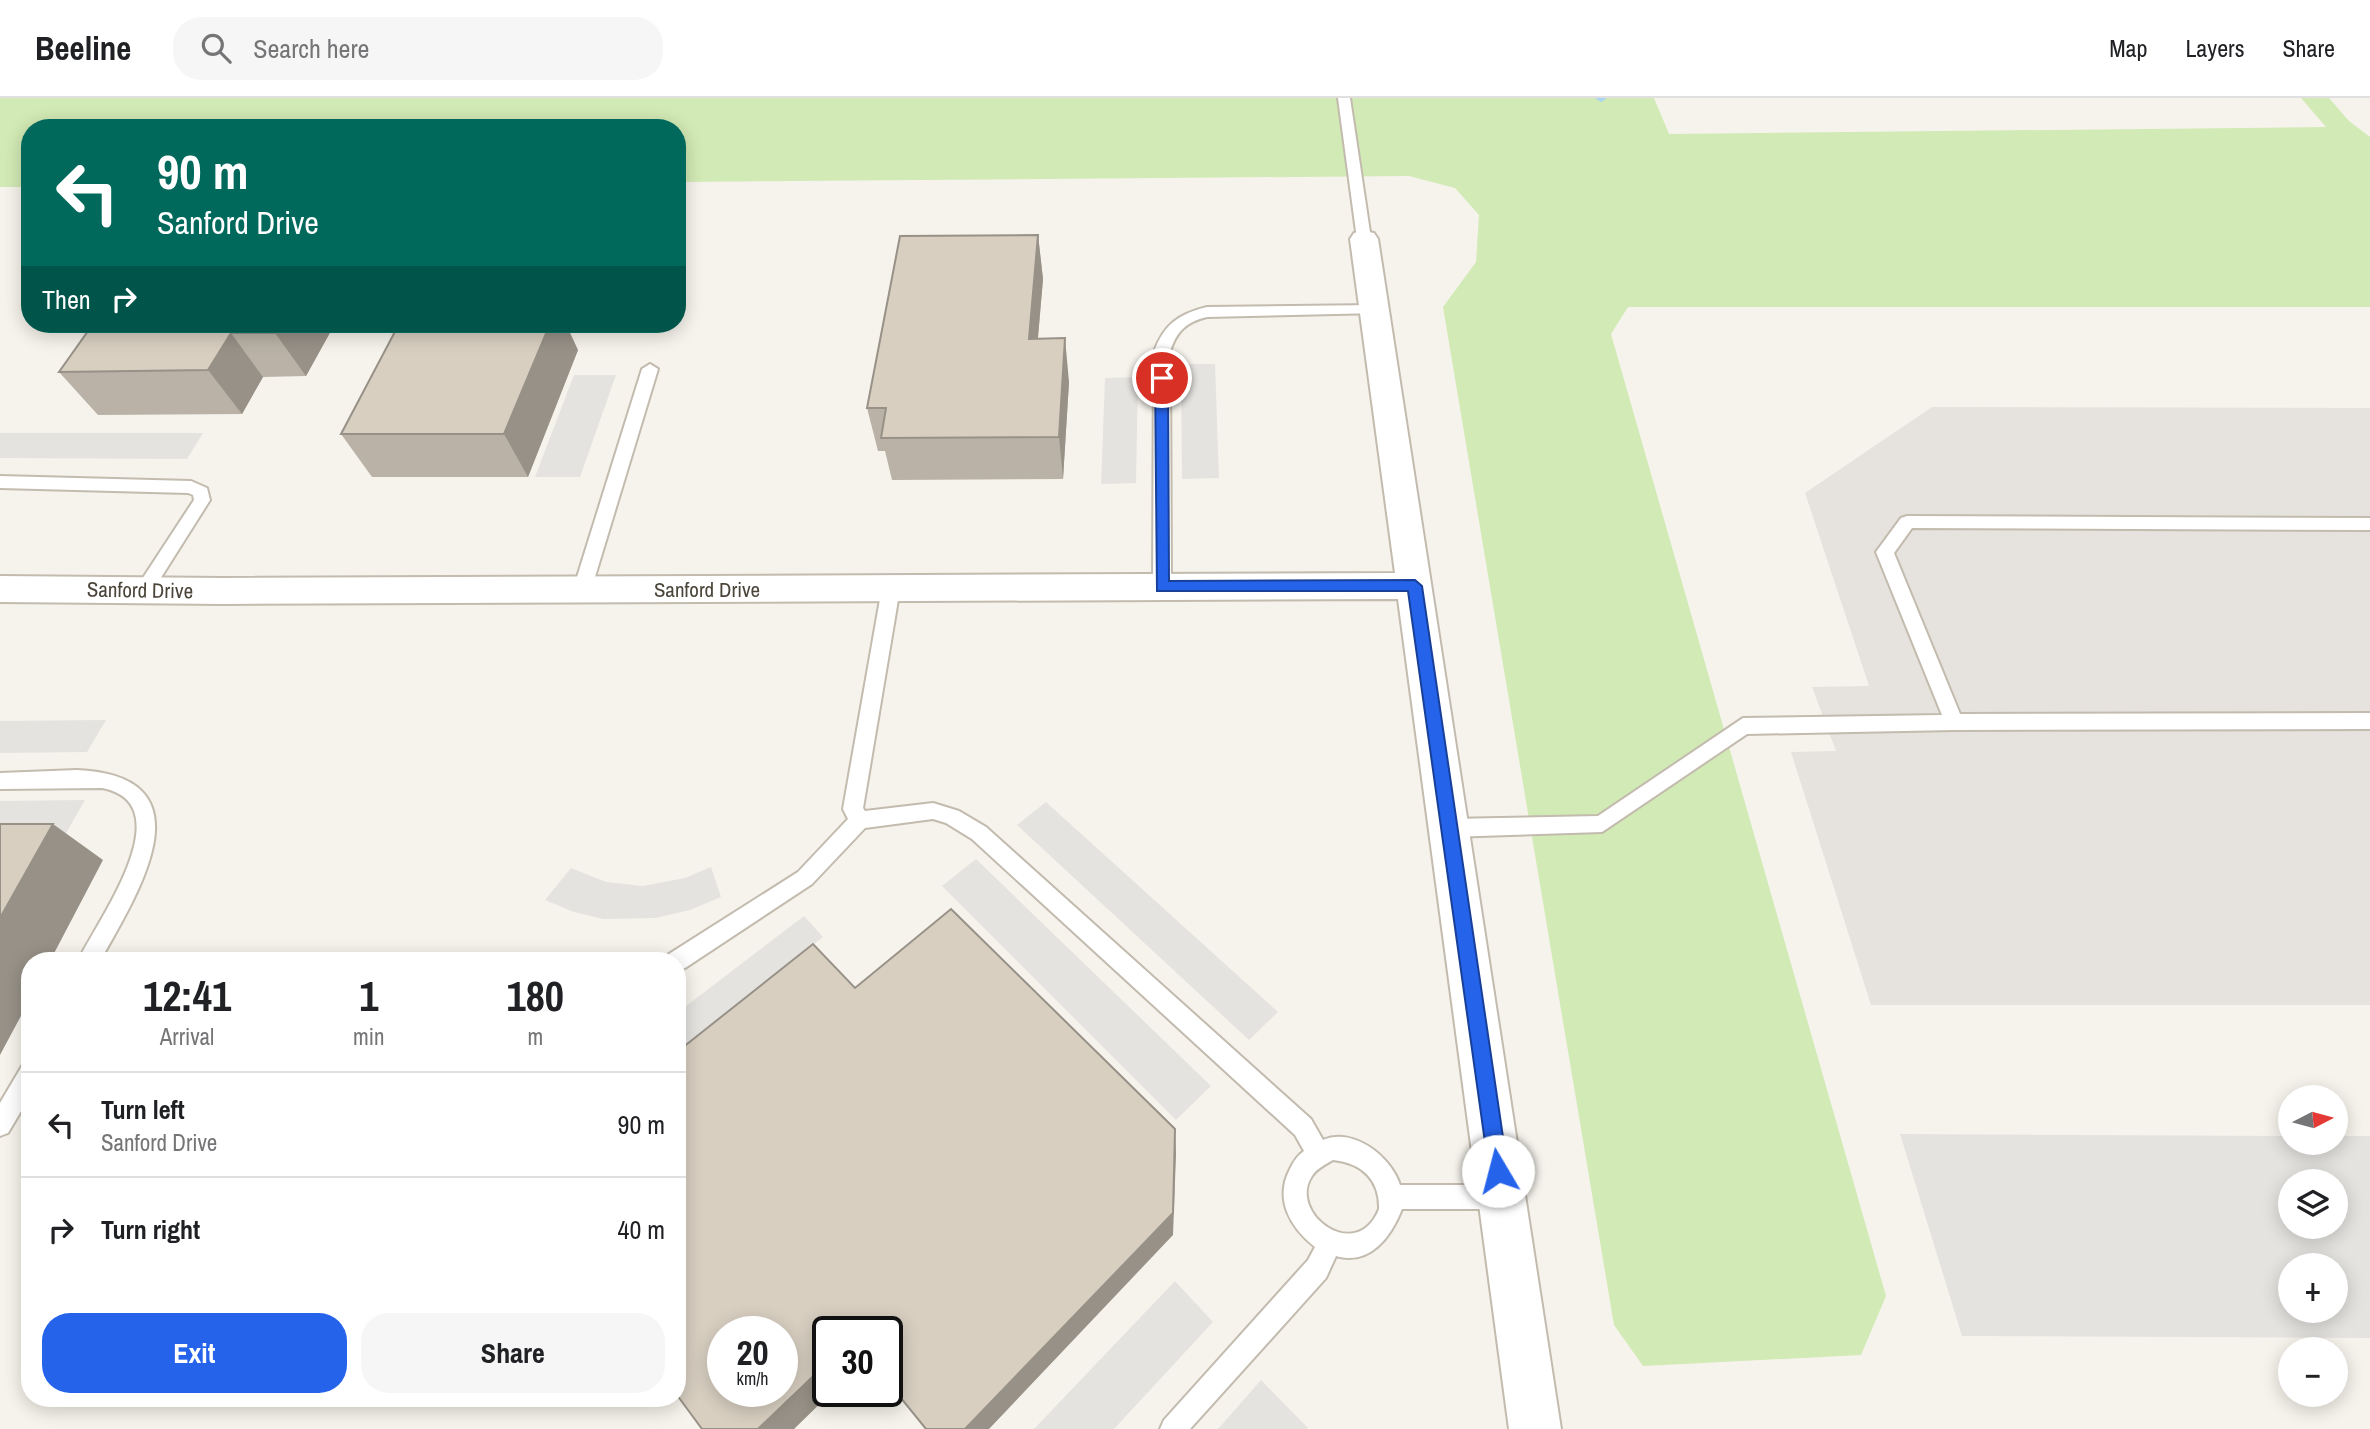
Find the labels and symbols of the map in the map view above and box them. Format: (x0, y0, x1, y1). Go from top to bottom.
pin (1132, 348, 1192, 408)
street label: Sanford Drive (87, 575, 193, 605)
street label: Sanford Drive (654, 575, 760, 604)
north arrow (2278, 1085, 2348, 1155)
position arrow (1461, 1134, 1535, 1208)
speed limit sign: 30 (812, 1316, 903, 1407)

